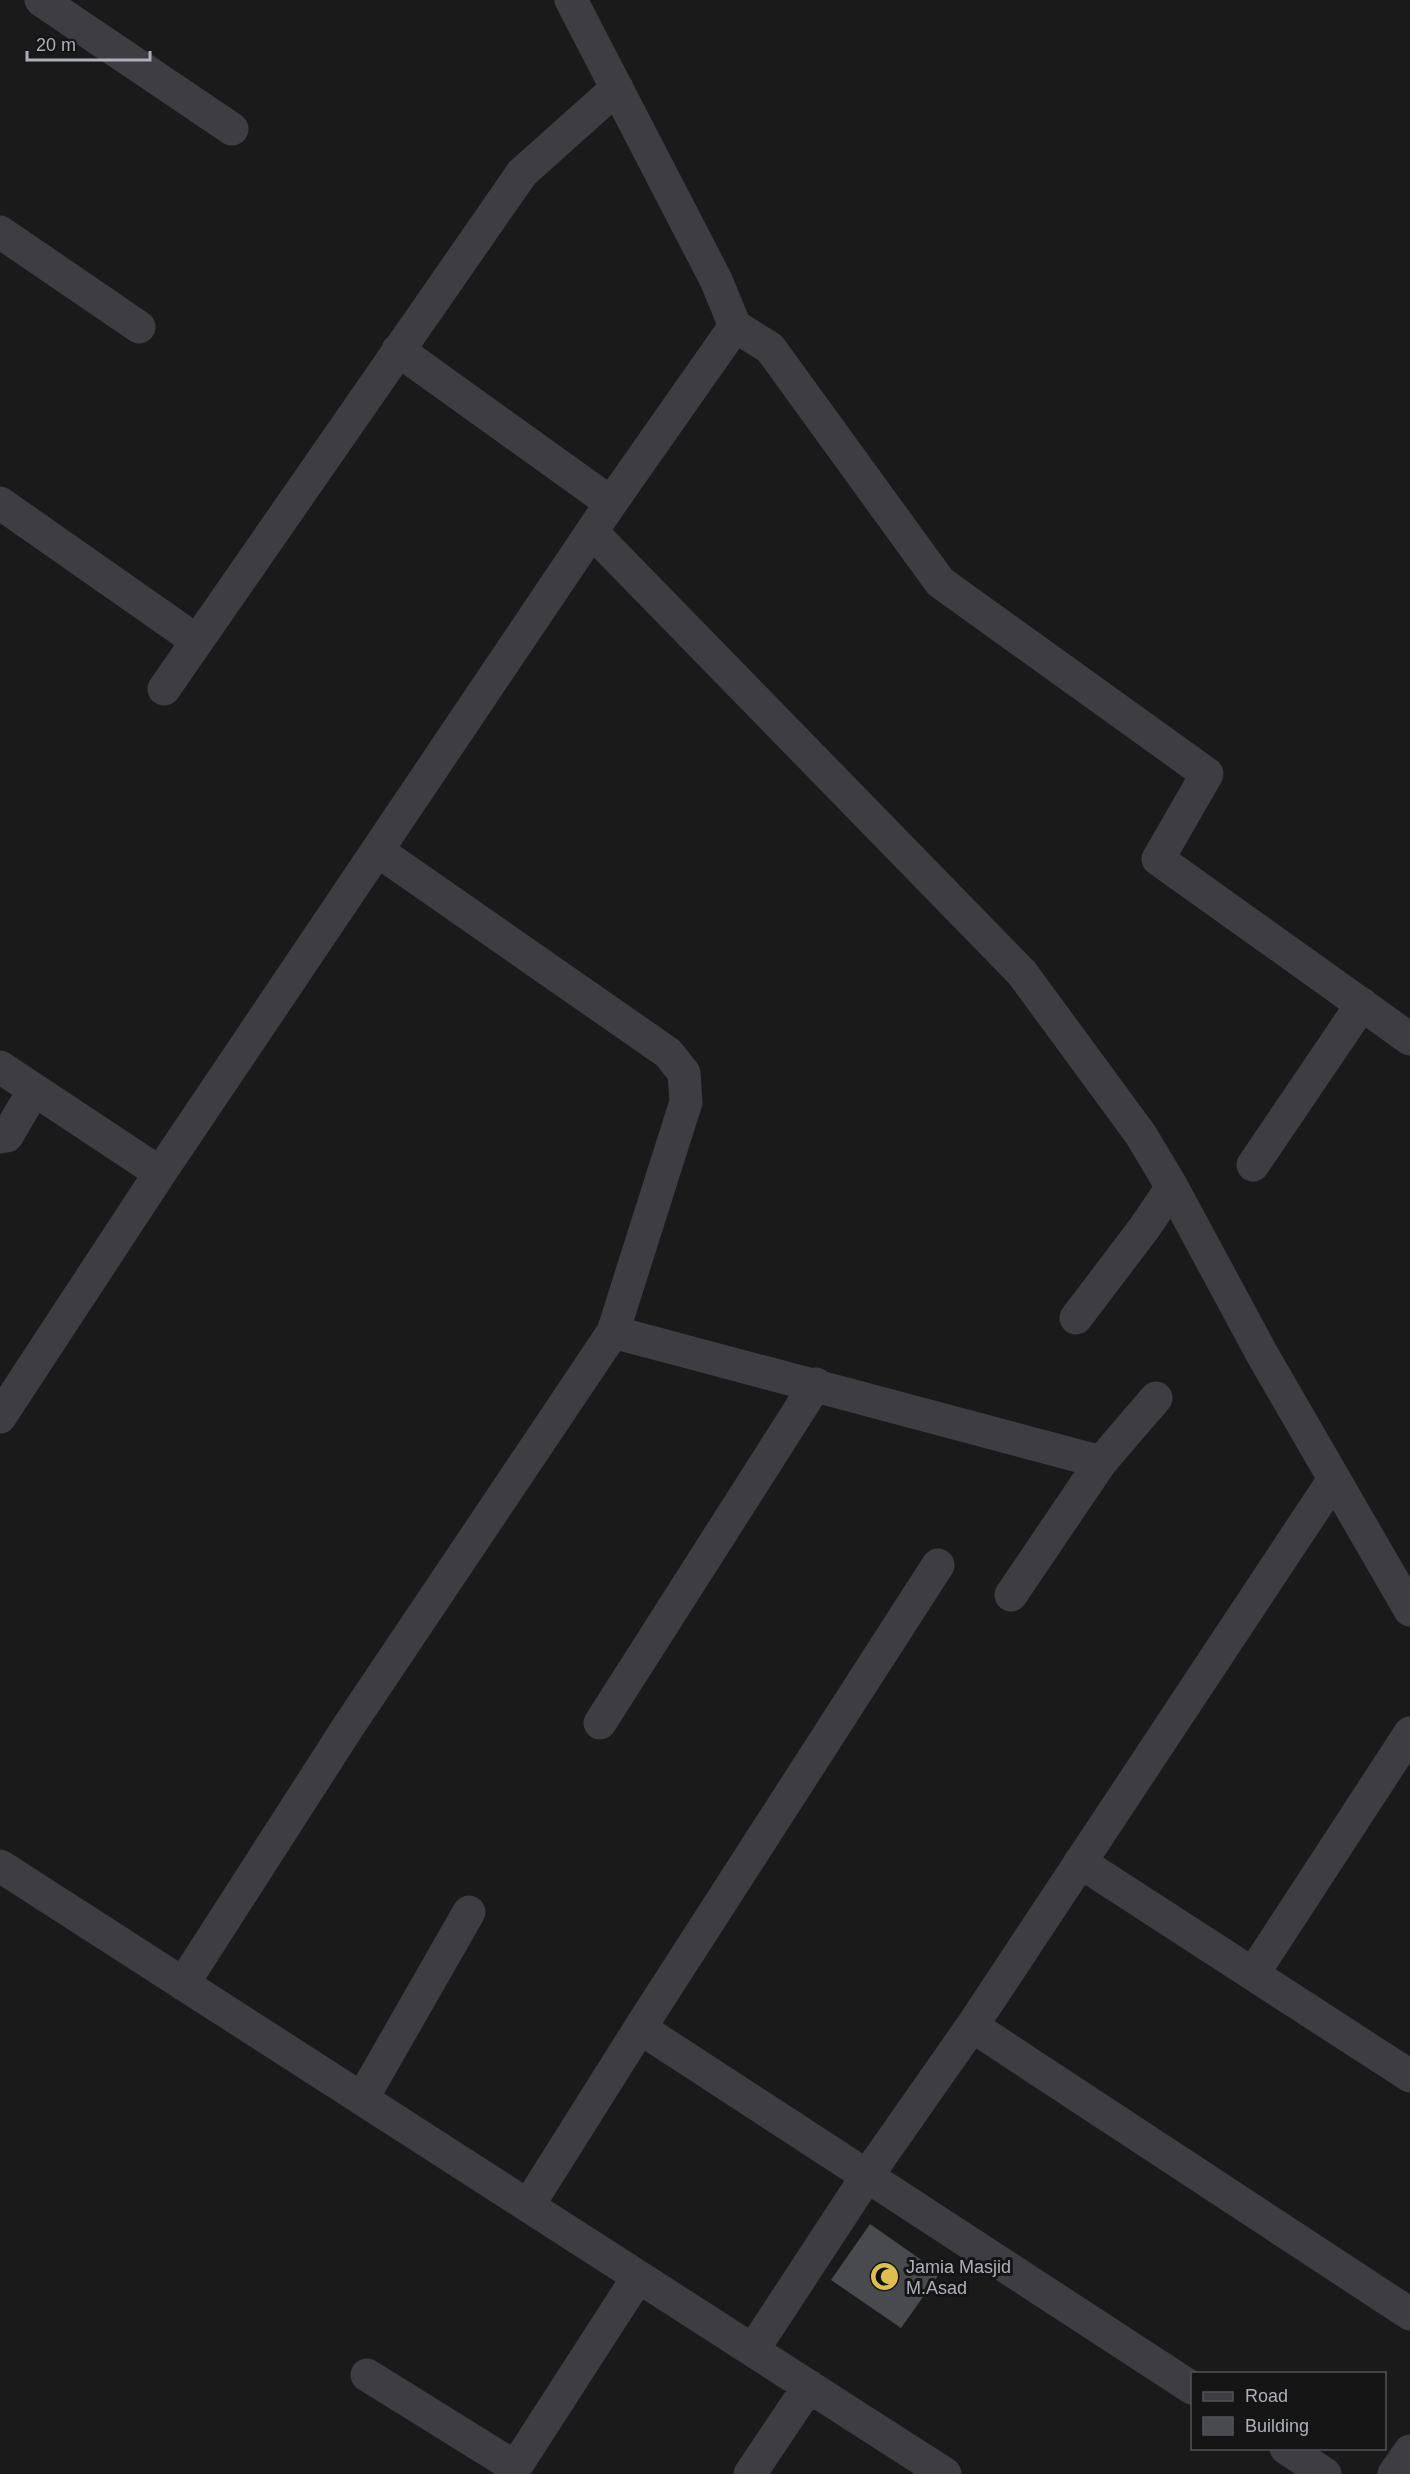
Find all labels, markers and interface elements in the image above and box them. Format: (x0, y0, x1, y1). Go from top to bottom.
scale bar (27, 24, 150, 62)
text: 20 m (36, 35, 76, 55)
place label: Jamia Masjid M.Asad (906, 2257, 1011, 2298)
mosque icon: Jamia Masjid M.Asad (869, 2261, 901, 2293)
legend (1191, 2372, 1386, 2450)
text: Road (1245, 2386, 1288, 2406)
text: Building (1245, 2416, 1309, 2436)

